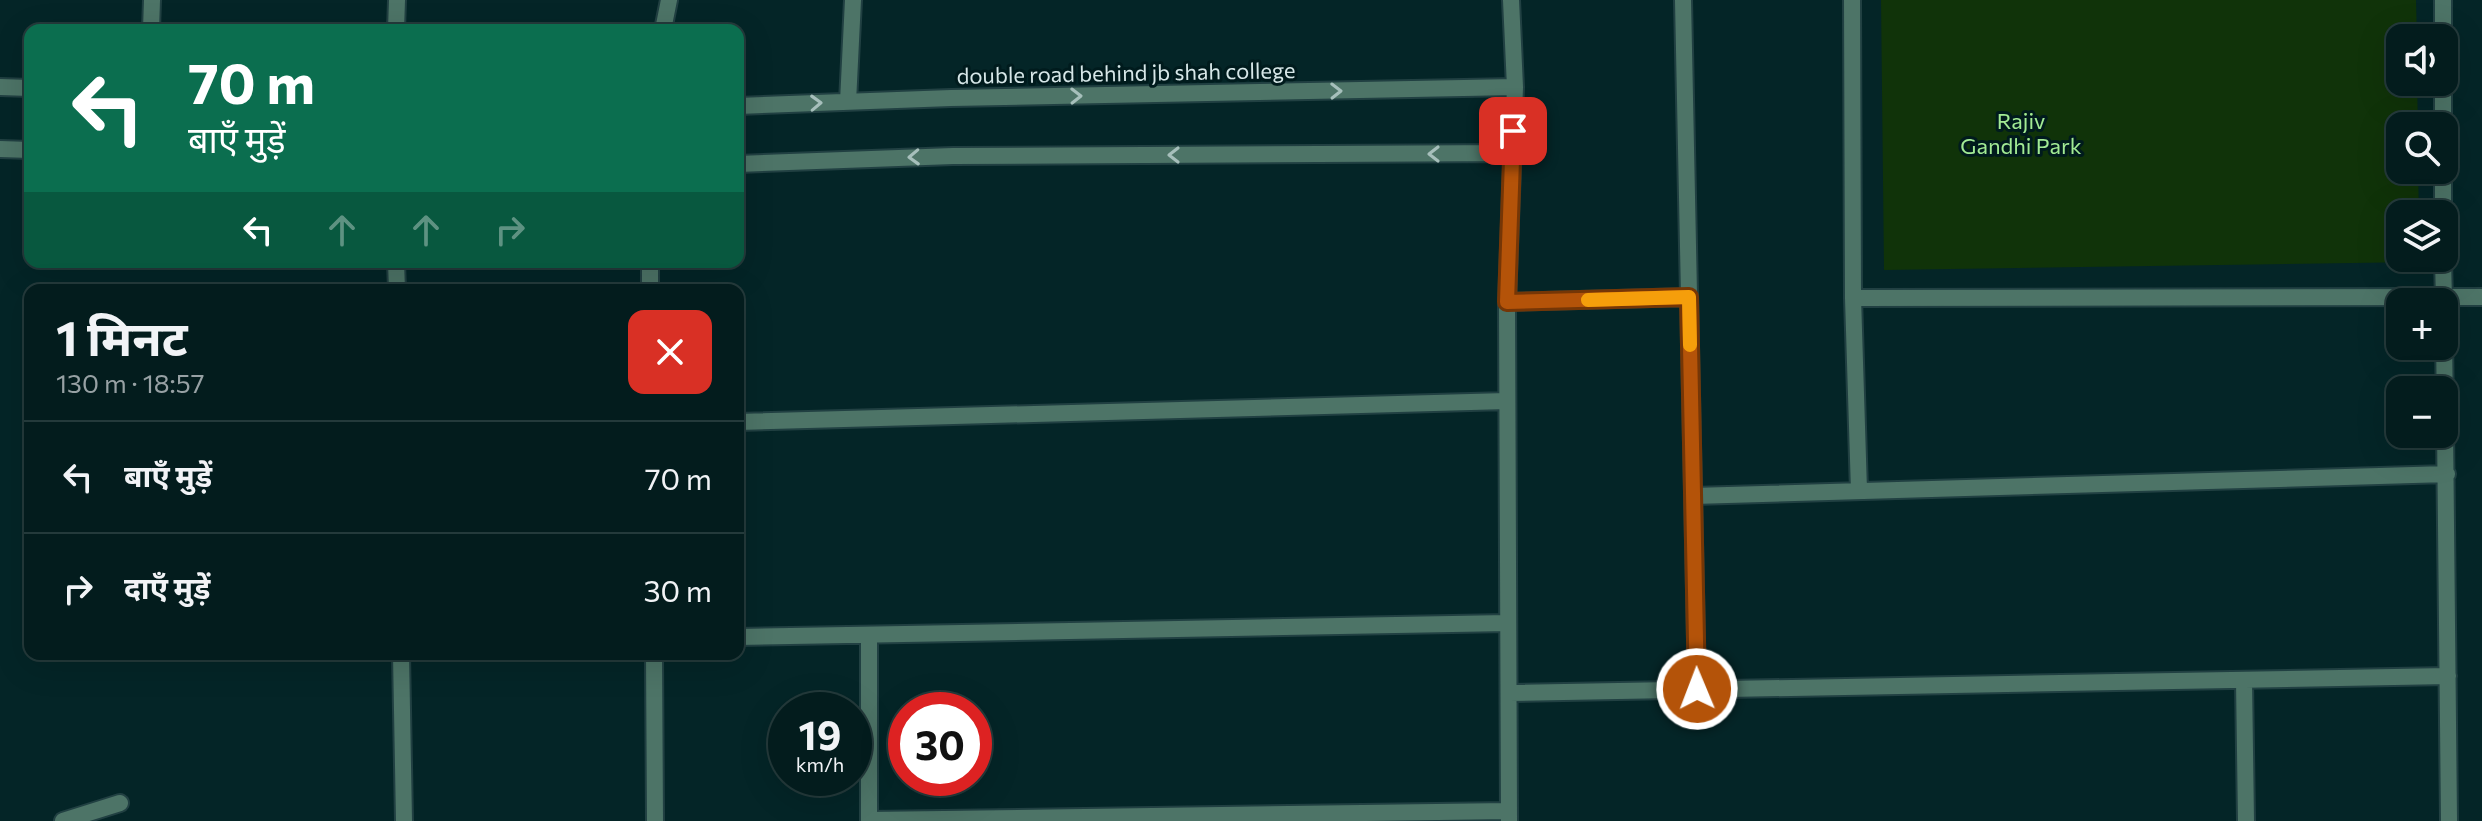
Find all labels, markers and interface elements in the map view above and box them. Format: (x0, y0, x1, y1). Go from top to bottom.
map controls (2386, 24, 2458, 448)
button: sound (2386, 24, 2458, 96)
text: 70 m (188, 47, 315, 116)
icon: left (56, 56, 160, 160)
street label: double road behind jb shah college (956, 56, 1296, 89)
one-way arrow (1330, 82, 1343, 99)
one-way arrow (1070, 87, 1083, 105)
one-way arrow (810, 95, 823, 112)
pin (1479, 97, 1547, 165)
park label: Rajiv Gandhi Park (1960, 107, 2082, 159)
icon: arrive (1491, 109, 1535, 153)
button: search (2386, 112, 2458, 184)
text: बाएँ मुड़ें (188, 116, 285, 160)
one-way arrow (1427, 145, 1440, 162)
one-way arrow (1167, 146, 1180, 164)
one-way arrow (907, 149, 920, 166)
button: layers (2386, 200, 2458, 272)
icon: left (236, 208, 280, 252)
icon: ahead (320, 208, 364, 252)
icon: ahead (404, 208, 448, 252)
icon: right (488, 208, 532, 252)
button: + (2386, 288, 2458, 360)
text: 1 मिनट (56, 307, 188, 366)
button: close (628, 310, 712, 394)
text: 130 m · 18:57 (56, 367, 204, 398)
button: − (2386, 376, 2458, 448)
icon: left (56, 455, 100, 499)
text: बाएँ मुड़ें (124, 456, 212, 493)
text: 70 m (645, 459, 712, 496)
icon: right (56, 567, 100, 611)
text: दाएँ मुड़ें (124, 568, 210, 605)
text: 30 m (643, 571, 712, 608)
position arrow (1655, 647, 1739, 731)
speed limit sign: 30 (888, 692, 992, 796)
text: 19 (799, 709, 841, 758)
text: km/h (796, 752, 844, 776)

